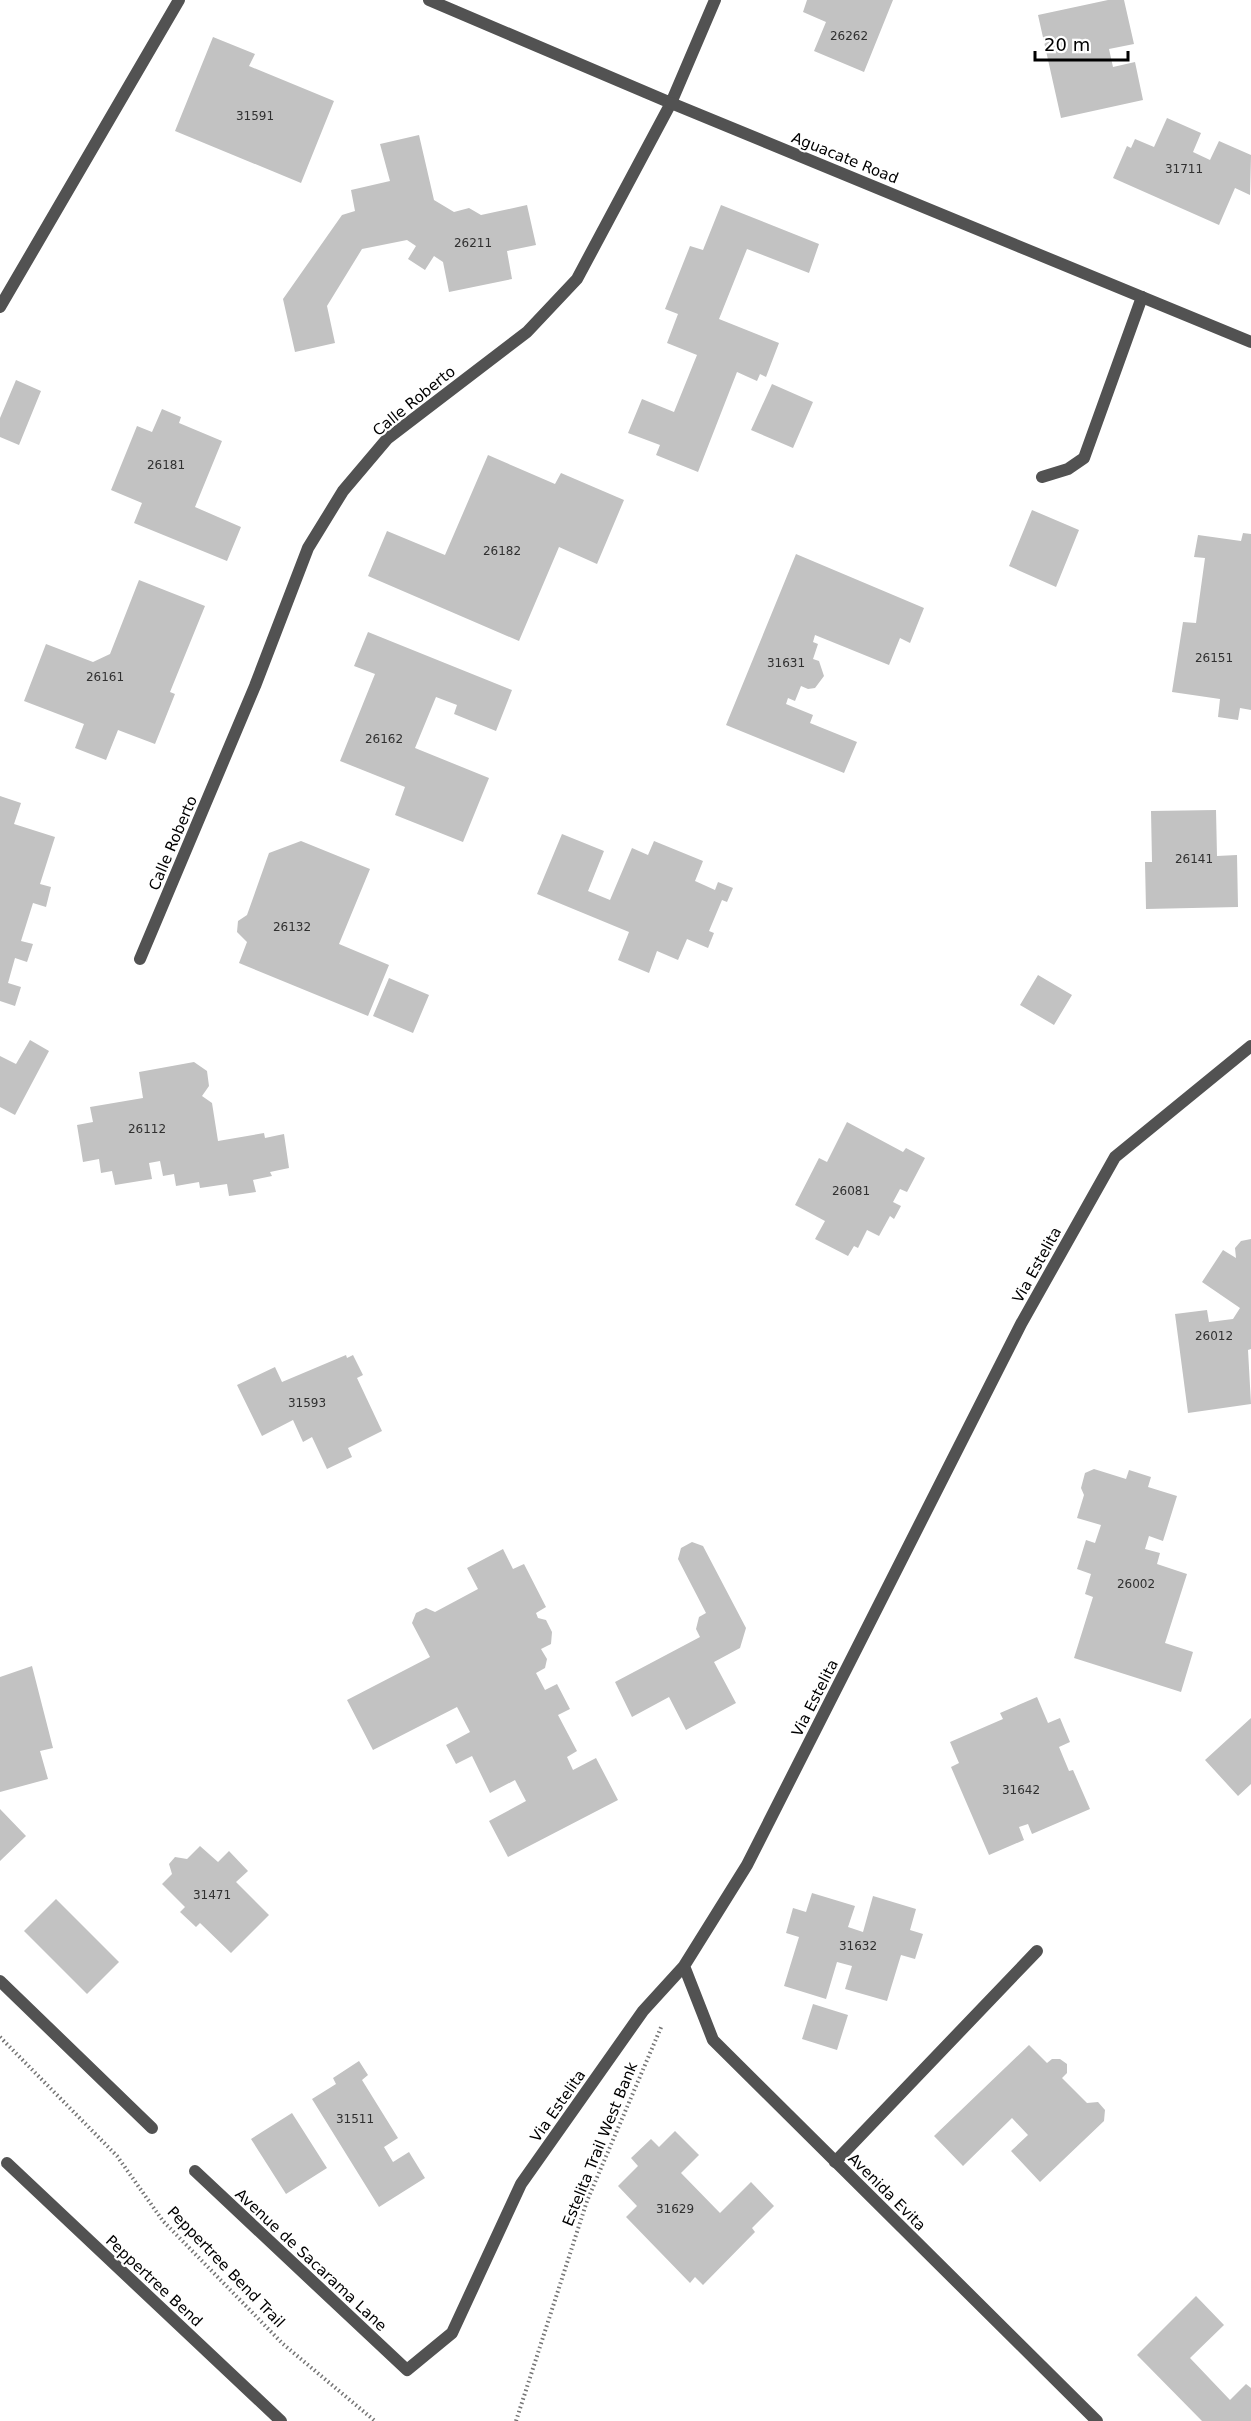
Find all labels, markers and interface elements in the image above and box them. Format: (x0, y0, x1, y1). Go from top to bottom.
scale bar (1035, 24, 1128, 62)
house number: 26262 (830, 29, 868, 43)
text: 20 m (1044, 34, 1090, 55)
house number: 31591 (236, 109, 274, 123)
street label: Aguacate Road (789, 128, 901, 188)
house number: 31711 (1165, 162, 1203, 176)
house number: 26211 (454, 236, 492, 250)
street label: Calle Roberto (369, 362, 459, 440)
house number: 26181 (147, 458, 185, 472)
house number: 26182 (483, 544, 521, 558)
house number: 26151 (1195, 651, 1233, 665)
house number: 31631 (767, 656, 805, 670)
house number: 26161 (86, 670, 124, 684)
house number: 26162 (365, 732, 403, 746)
street label: Calle Roberto (145, 793, 201, 893)
house number: 26141 (1175, 852, 1213, 866)
house number: 26132 (273, 920, 311, 934)
house number: 26112 (128, 1122, 166, 1136)
house number: 26081 (832, 1184, 870, 1198)
street label: Via Estelita (1009, 1224, 1065, 1306)
house number: 26012 (1195, 1329, 1233, 1343)
house number: 31593 (288, 1396, 326, 1410)
house number: 26002 (1117, 1577, 1155, 1591)
street label: Via Estelita (788, 1657, 842, 1739)
house number: 31642 (1002, 1783, 1040, 1797)
house number: 31471 (193, 1888, 231, 1902)
house number: 31632 (839, 1939, 877, 1953)
street label: Estelita Trail West Bank (559, 2059, 641, 2229)
street label: Via Estelita (527, 2066, 589, 2146)
house number: 31511 (336, 2112, 374, 2126)
street label: Avenida Evita (844, 2149, 930, 2235)
street label: Avenue de Sacarama Lane (232, 2185, 390, 2335)
house number: 31629 (656, 2202, 694, 2216)
street label: Peppertree Bend Trail (164, 2203, 288, 2331)
street label: Peppertree Bend (102, 2232, 206, 2330)

